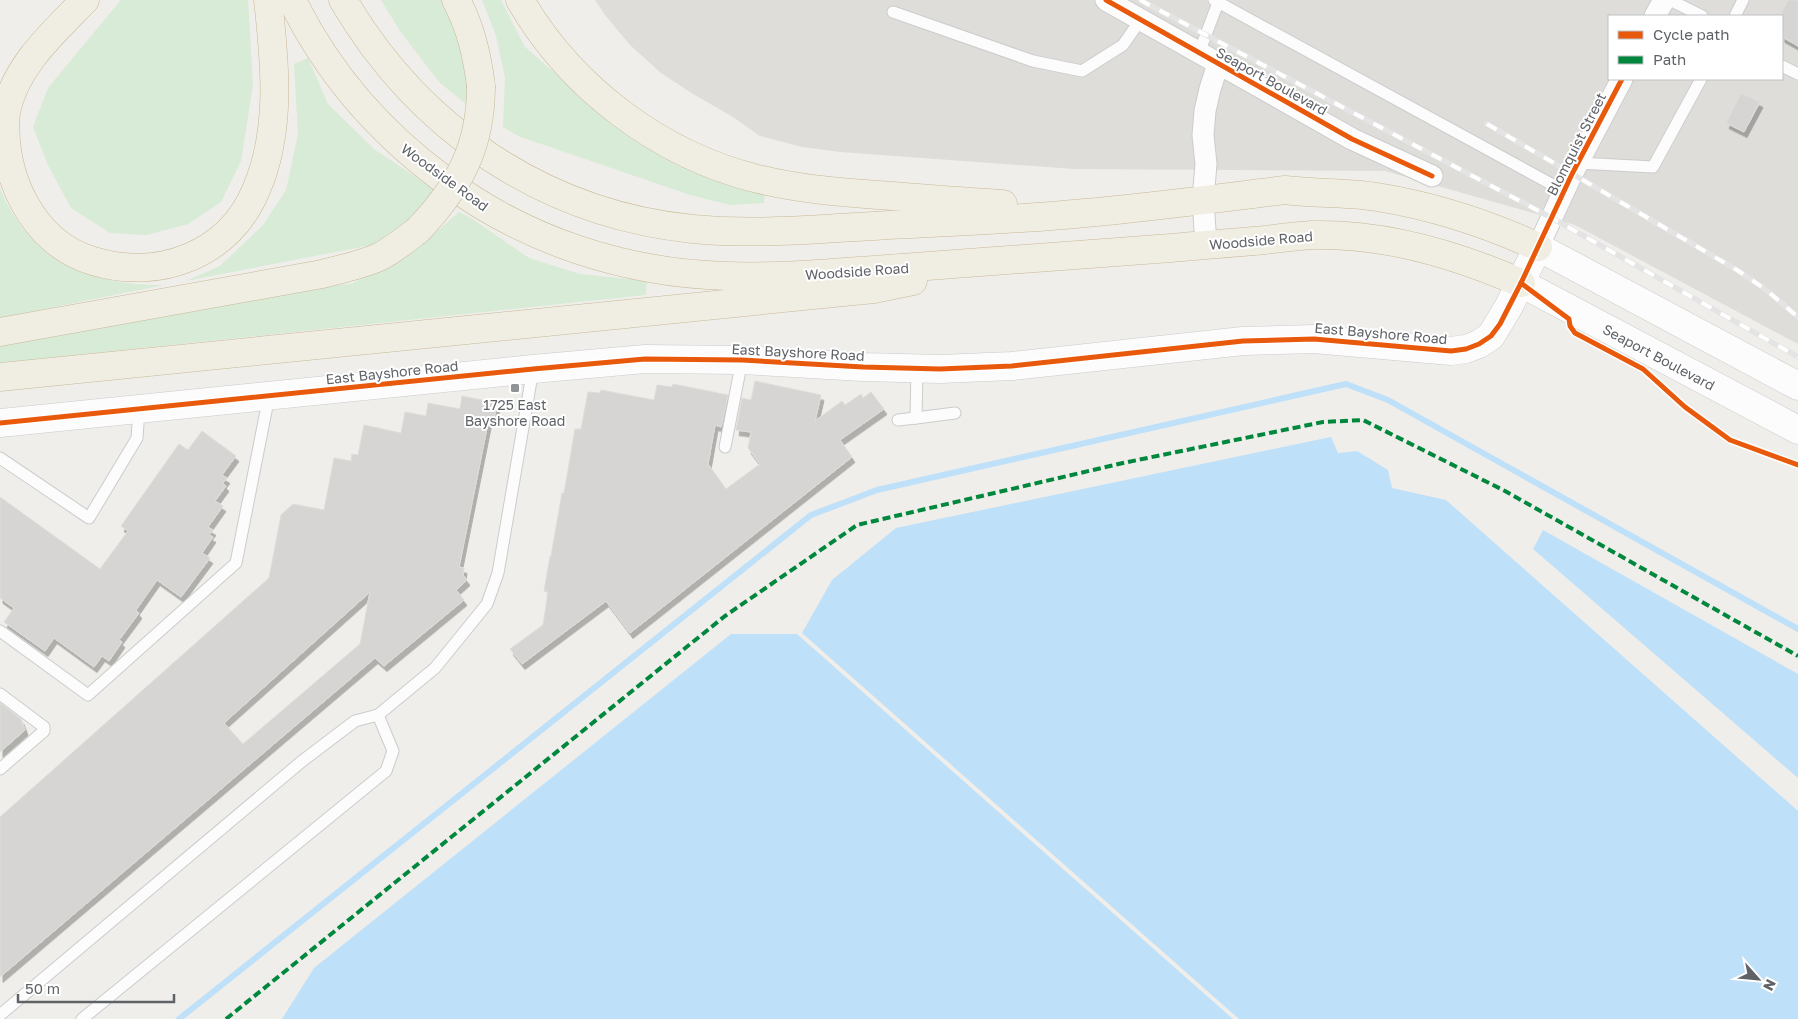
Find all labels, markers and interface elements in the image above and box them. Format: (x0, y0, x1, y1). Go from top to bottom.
legend (1608, 15, 1783, 80)
text: Cycle path (1653, 25, 1729, 43)
street label: Seaport Boulevard (1213, 43, 1331, 119)
text: Path (1653, 50, 1686, 68)
street label: Blomquist Street (1543, 90, 1609, 198)
street label: Woodside Road (398, 140, 492, 214)
street label: Woodside Road (1208, 227, 1314, 253)
street label: Woodside Road (805, 259, 909, 283)
street label: East Bayshore Road (1314, 319, 1448, 347)
street label: Seaport Boulevard (1600, 320, 1718, 394)
street label: East Bayshore Road (731, 340, 865, 364)
street label: East Bayshore Road (325, 357, 459, 387)
marker: 1725 East Bayshore Road (509, 382, 521, 394)
place label: 1725 East Bayshore Road (465, 396, 565, 429)
north arrow (1733, 954, 1783, 1004)
scale bar (18, 972, 174, 1004)
text: N (1760, 977, 1780, 994)
text: 50 m (25, 979, 60, 997)

